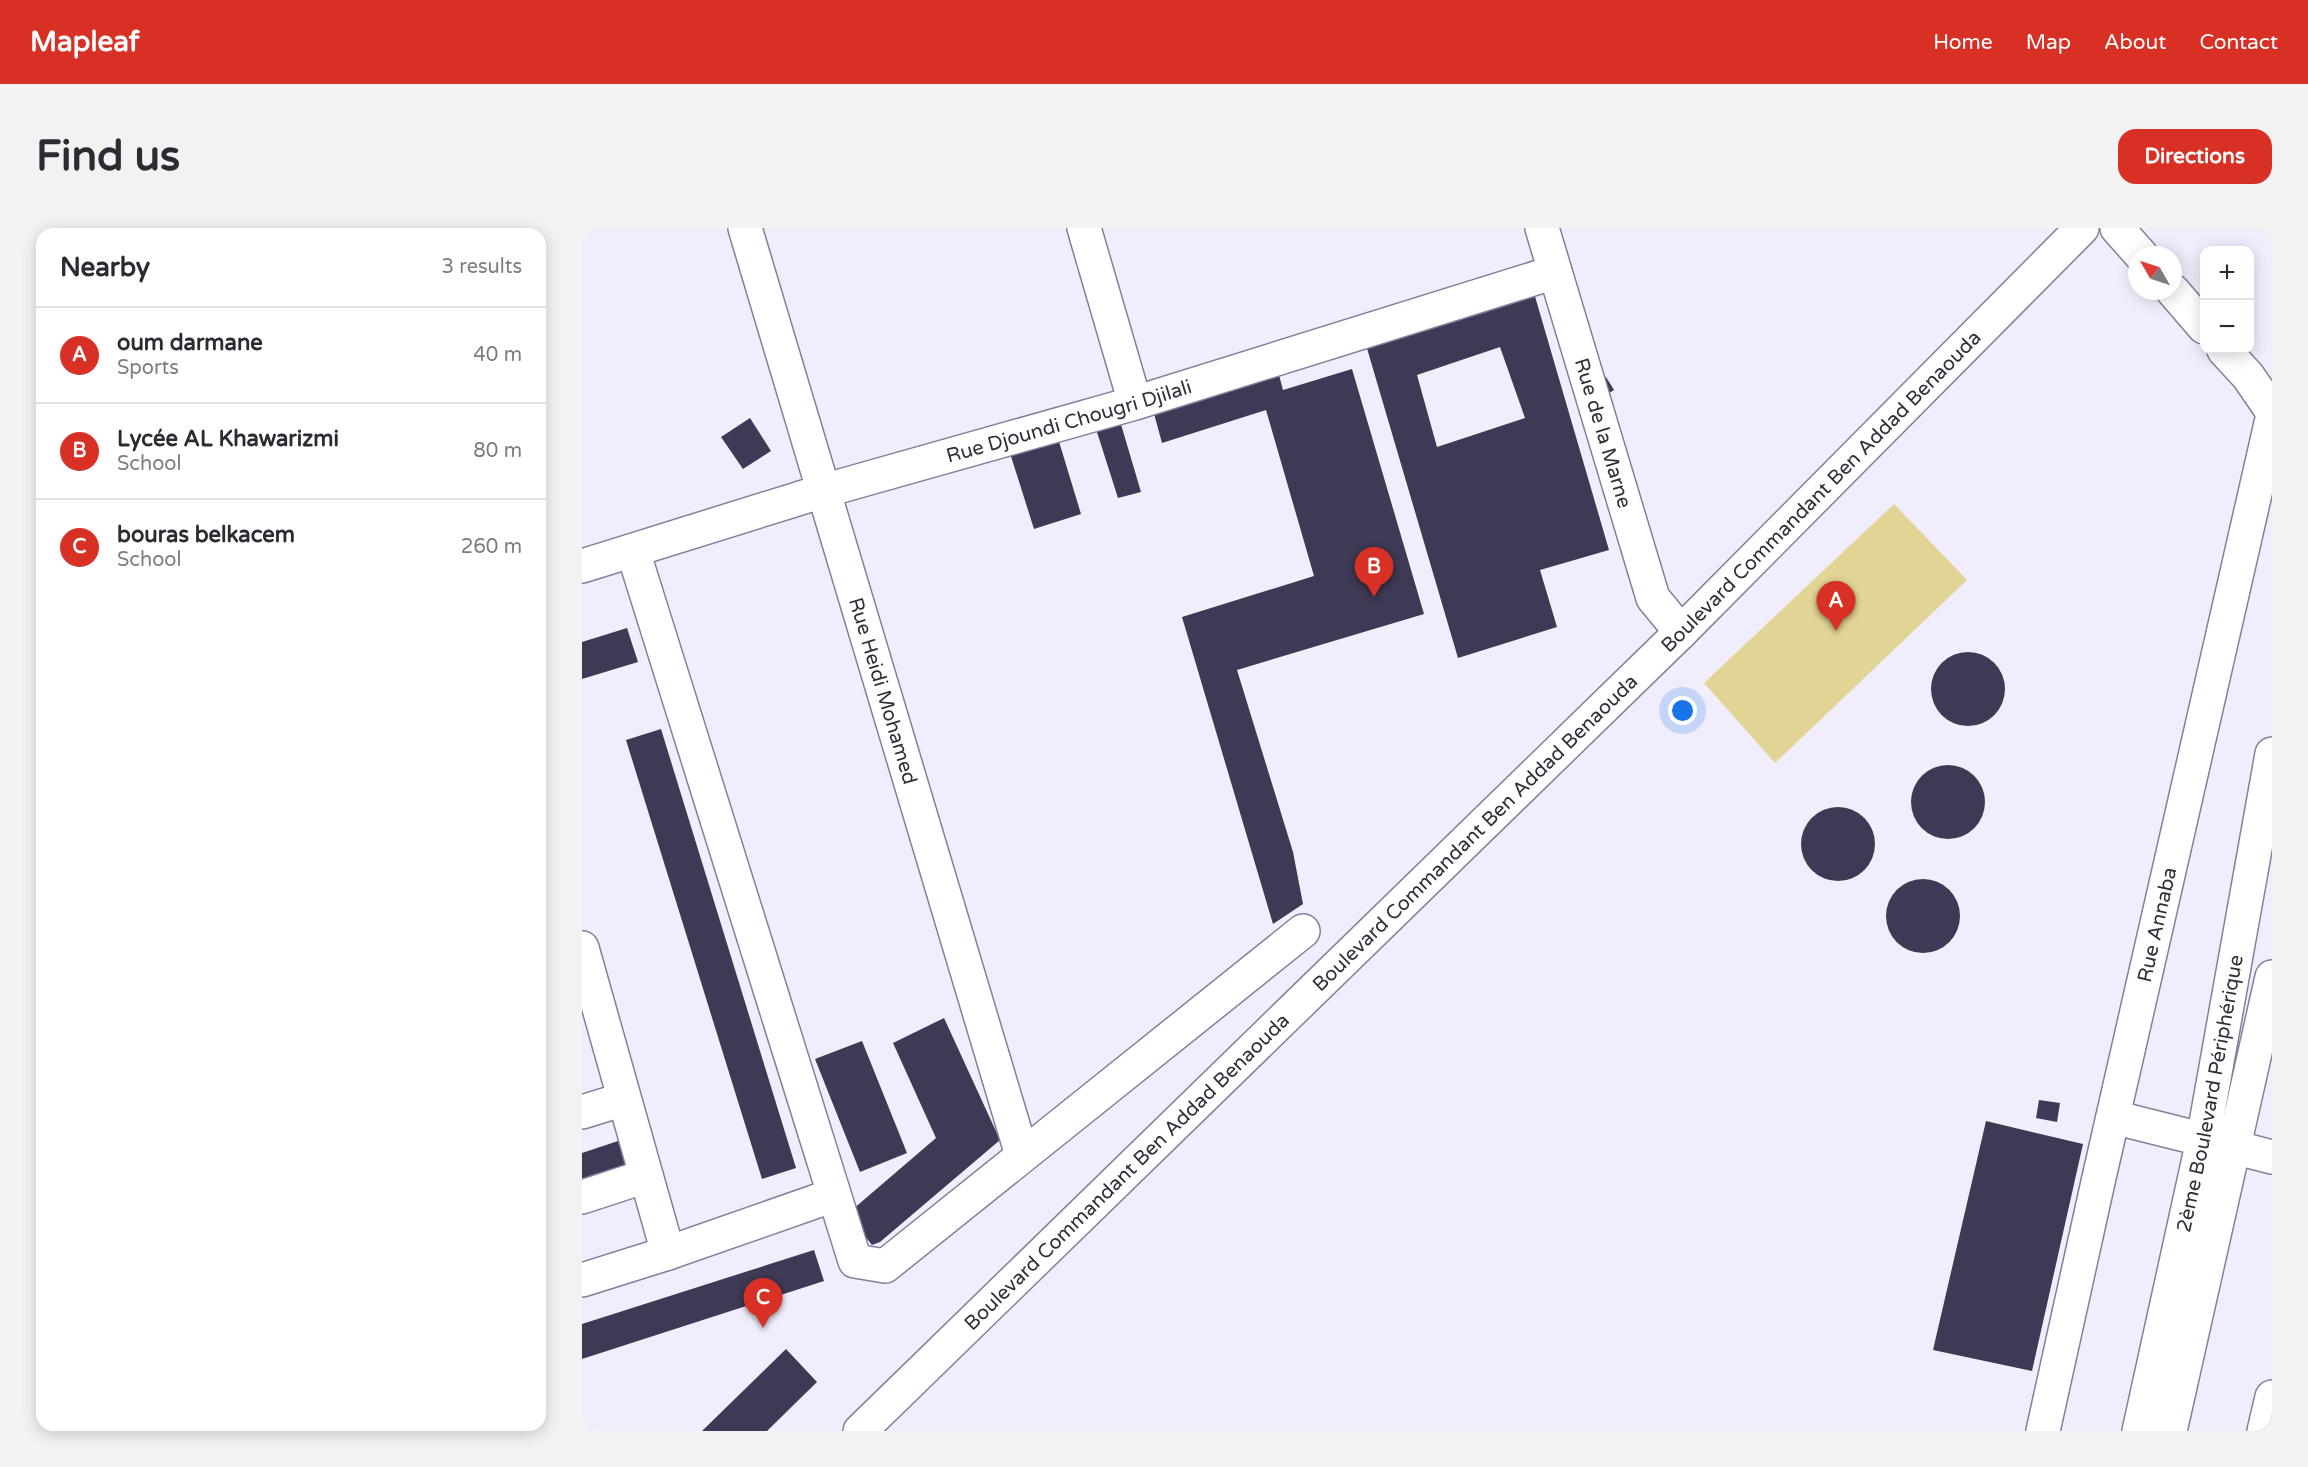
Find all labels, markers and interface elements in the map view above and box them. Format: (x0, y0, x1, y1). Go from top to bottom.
text: Mapleaf (30, 25, 139, 59)
text: Home (1933, 30, 1993, 55)
text: Map (2026, 30, 2071, 55)
text: About (2104, 30, 2166, 55)
text: Contact (2199, 30, 2278, 55)
button: Directions (2118, 129, 2272, 184)
text: Find us (36, 131, 180, 182)
north arrow (2128, 246, 2182, 300)
map controls (2200, 246, 2254, 354)
button: + (2200, 246, 2254, 300)
text: Nearby (60, 252, 150, 283)
text: 3 results (442, 255, 522, 279)
button: − (2200, 300, 2254, 354)
street label: Boulevard Commandant Ben Addad Benaouda (1655, 326, 1985, 656)
text: oum darmane (117, 330, 263, 356)
text: A (72, 343, 87, 367)
text: 40 m (473, 343, 522, 367)
street label: Rue de la Marne (1569, 355, 1636, 511)
text: Sports (117, 356, 179, 380)
street label: Rue Djoundi Chougri Djilali (944, 375, 1195, 469)
text: Lycée AL Khawarizmi (117, 426, 339, 452)
text: B (73, 439, 86, 463)
text: 80 m (473, 439, 522, 463)
text: School (117, 452, 181, 476)
text: bouras belkacem (117, 522, 295, 548)
text: C (73, 535, 86, 559)
text: 260 m (461, 535, 522, 559)
text: School (117, 548, 181, 572)
pin: B (1354, 548, 1394, 597)
pin: A (1816, 582, 1856, 631)
street label: Rue Heidi Mohamed (843, 595, 922, 787)
street label: Boulevard Commandant Ben Addad Benaouda (1308, 670, 1643, 997)
your location (1668, 696, 1697, 725)
street label: Rue Annaba (2133, 865, 2182, 985)
street label: 2ème Boulevard Périphérique (2172, 953, 2249, 1235)
street label: Boulevard Commandant Ben Addad Benaouda (960, 1009, 1295, 1336)
pin: C (744, 1278, 783, 1328)

